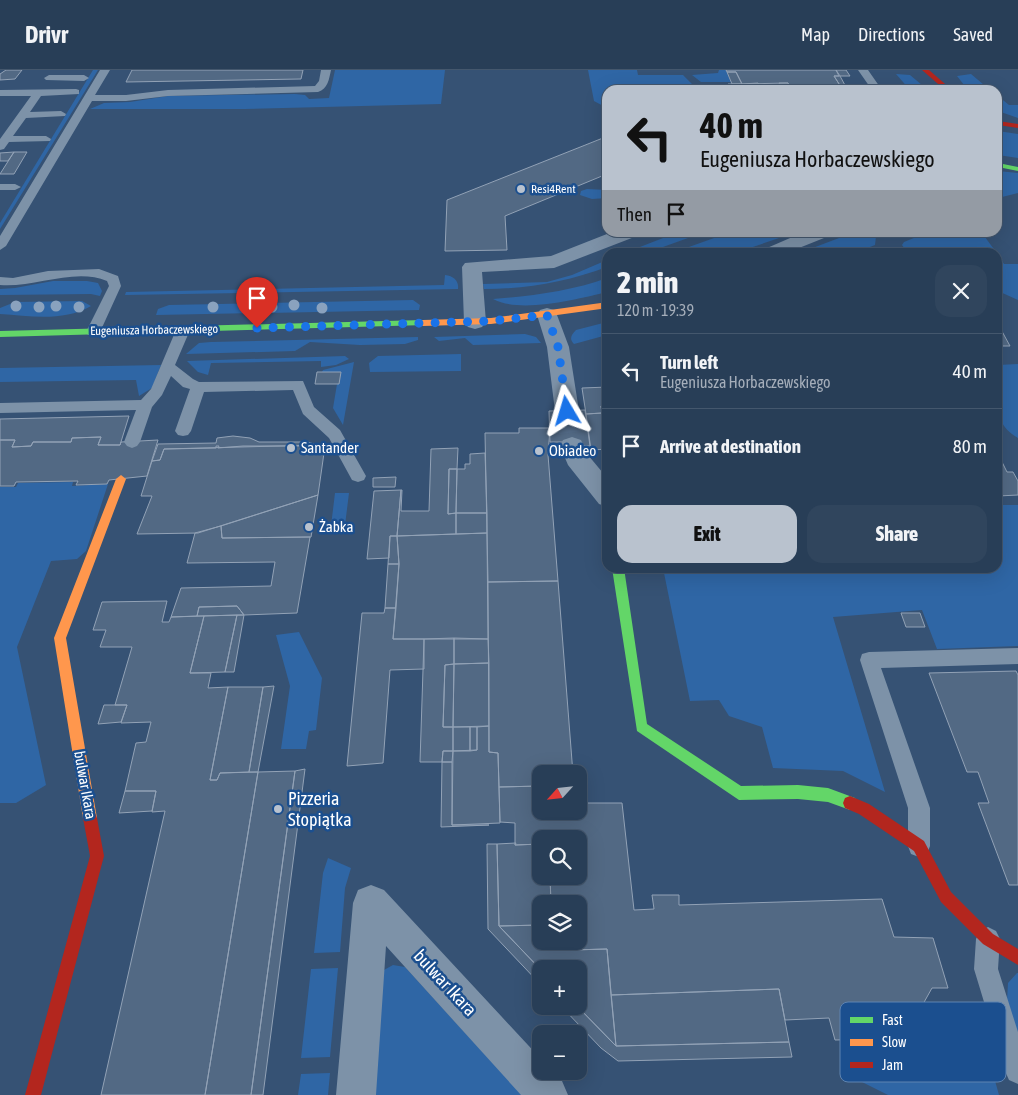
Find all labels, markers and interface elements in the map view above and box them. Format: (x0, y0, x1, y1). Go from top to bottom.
text: Drivr (25, 21, 68, 48)
text: Map (801, 24, 830, 45)
text: Directions (858, 24, 925, 45)
text: Saved (953, 24, 993, 45)
icon: left (617, 105, 682, 170)
text: 40 m (700, 105, 763, 145)
text: Eugeniusza Horbaczewskiego (700, 146, 935, 172)
place label: Resi4Rent (531, 182, 576, 196)
marker: Resi4Rent (515, 183, 527, 195)
icon: arrive (662, 200, 690, 228)
text: Then (617, 203, 652, 225)
text: 2 min (617, 265, 678, 299)
button: close (935, 265, 987, 317)
pin (236, 277, 278, 328)
icon: arrive (243, 284, 271, 312)
text: 120 m · 19:39 (617, 301, 694, 319)
street label: Eugeniusza Horbaczewskiego (90, 322, 218, 338)
text: Turn left (660, 351, 718, 373)
icon: left (617, 357, 645, 385)
text: 40 m (953, 360, 987, 382)
text: Eugeniusza Horbaczewskiego (660, 373, 831, 391)
position arrow (540, 384, 592, 436)
icon: arrive (617, 432, 645, 460)
text: Arrive at destination (660, 435, 801, 457)
text: 80 m (953, 435, 987, 457)
place label: Santander (301, 439, 359, 456)
marker: Santander (285, 442, 297, 454)
place label: Obiadeo (549, 442, 596, 459)
marker: Obiadeo (533, 445, 545, 457)
button: Exit (617, 505, 797, 563)
button: Share (807, 505, 987, 563)
place label: Żabka (319, 518, 353, 535)
marker: Żabka (303, 521, 315, 533)
street label: bulwar Ikara (71, 749, 100, 820)
north arrow (532, 765, 588, 820)
map controls (532, 765, 587, 1080)
place label: Pizzeria Stopiątka (288, 788, 352, 830)
marker: Pizzeria Stopiątka (272, 803, 284, 815)
button: search (532, 830, 587, 885)
button: layers (532, 895, 587, 950)
street label: bulwar Ikara (409, 945, 481, 1020)
button: + (532, 960, 587, 1015)
legend (840, 1002, 1006, 1082)
text: Fast (882, 1012, 903, 1028)
button: − (532, 1025, 587, 1080)
text: Slow (882, 1034, 907, 1050)
text: Jam (882, 1057, 903, 1073)

